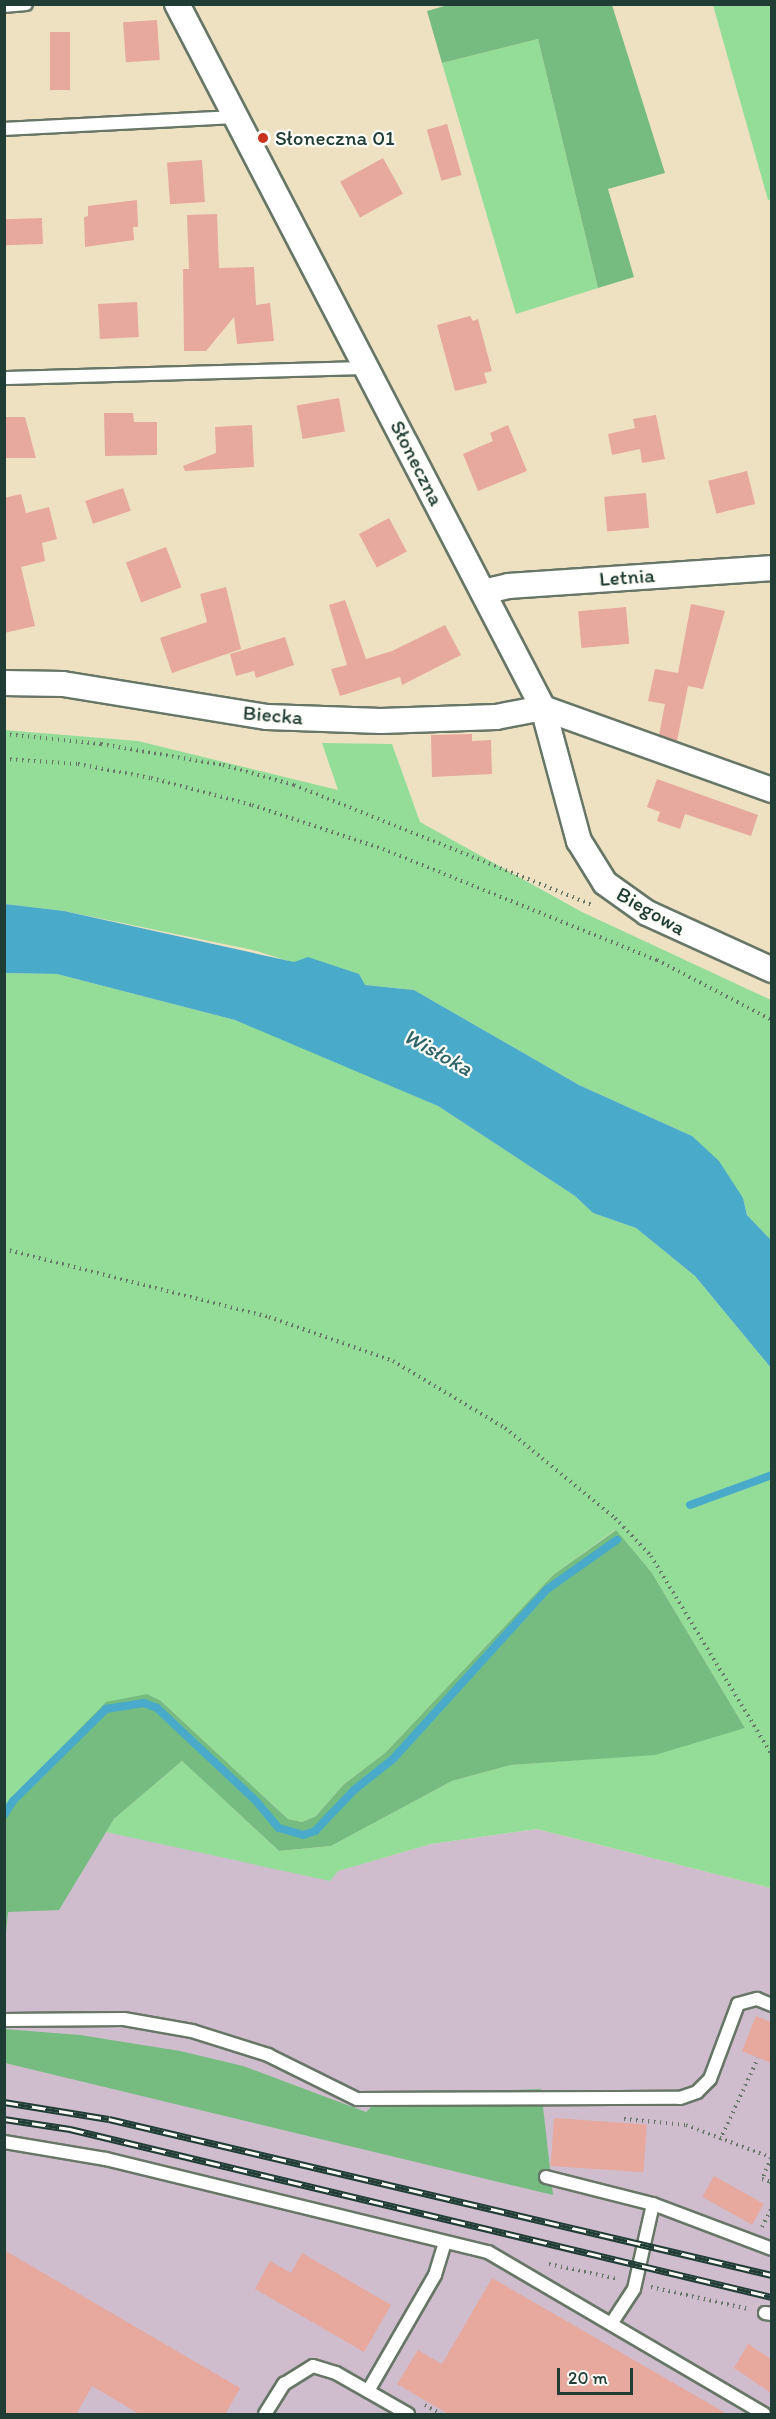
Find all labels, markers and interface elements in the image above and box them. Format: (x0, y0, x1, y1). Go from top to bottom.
place label: Słoneczna 01 (275, 125, 395, 151)
marker: Słoneczna 01 (256, 131, 270, 145)
street label: Słoneczna (385, 416, 449, 510)
street label: Letnia (598, 562, 656, 592)
street label: Biecka (242, 700, 304, 730)
street label: Biegowa (612, 881, 690, 941)
water label: Wisłoka (399, 1022, 477, 1082)
scale bar (560, 2356, 636, 2394)
text: 20 m (568, 2367, 608, 2389)

